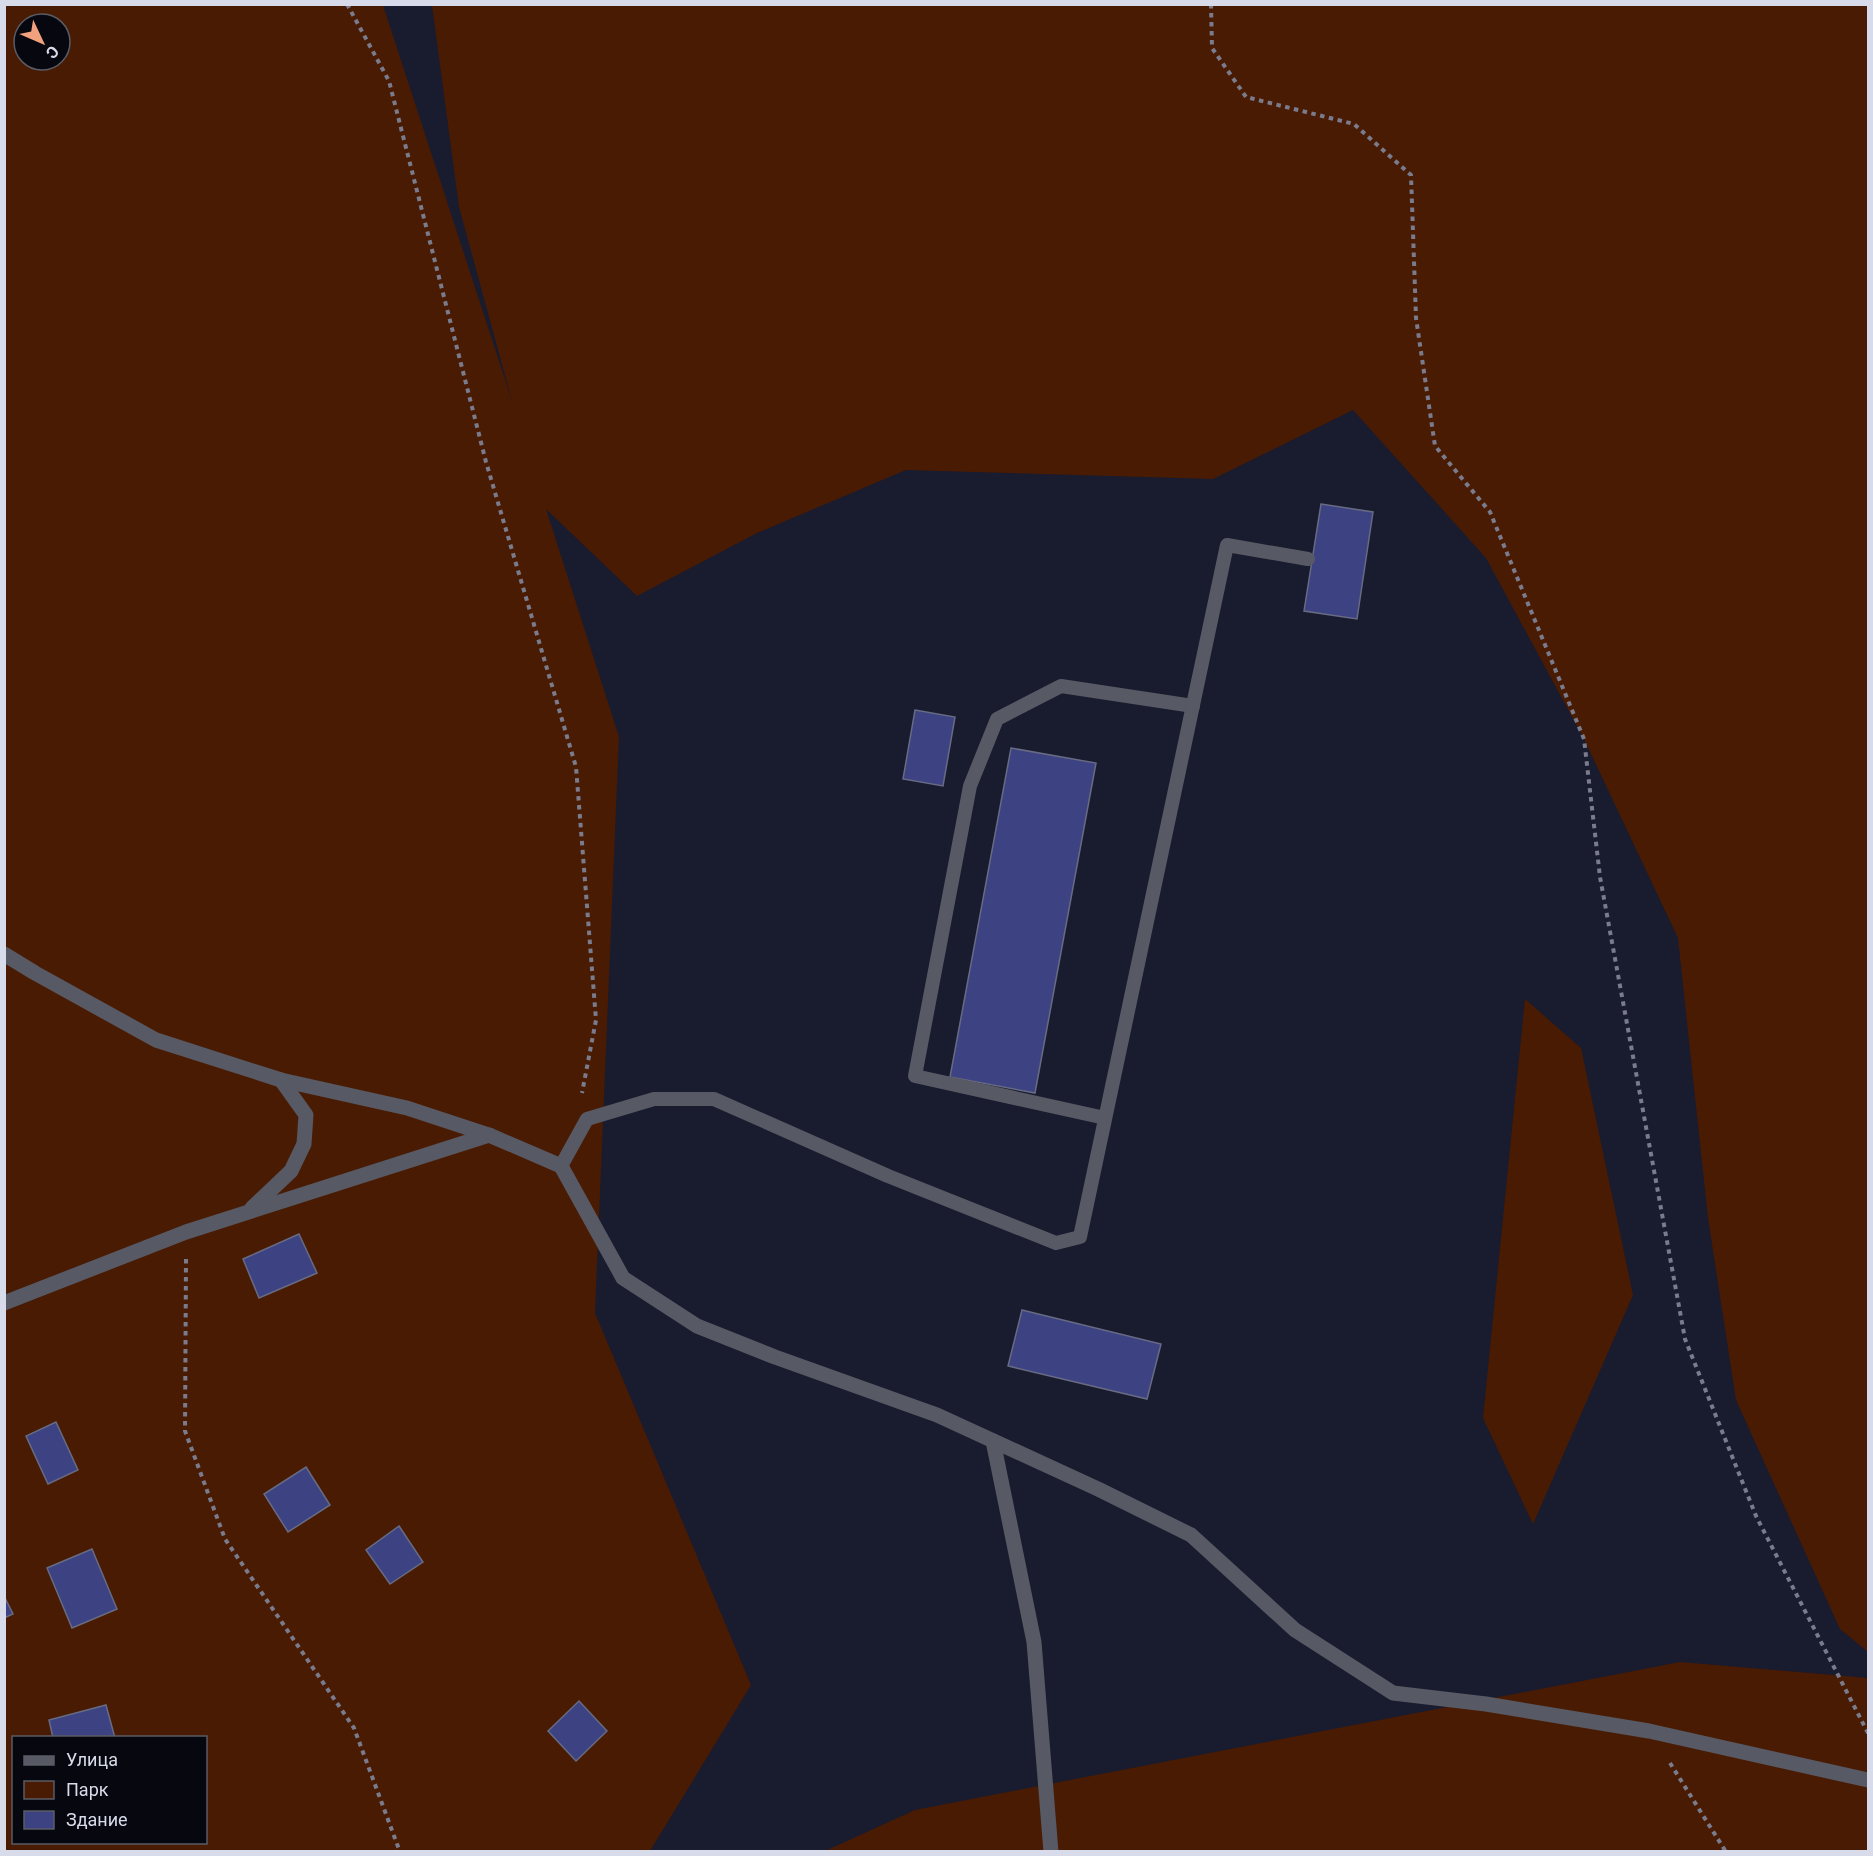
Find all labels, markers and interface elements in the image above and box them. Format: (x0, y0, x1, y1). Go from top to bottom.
north arrow (12, 12, 72, 72)
text: С (42, 42, 63, 62)
legend (12, 1736, 207, 1844)
text: Улица (66, 1749, 118, 1770)
text: Парк (66, 1779, 109, 1800)
text: Здание (66, 1809, 128, 1830)

